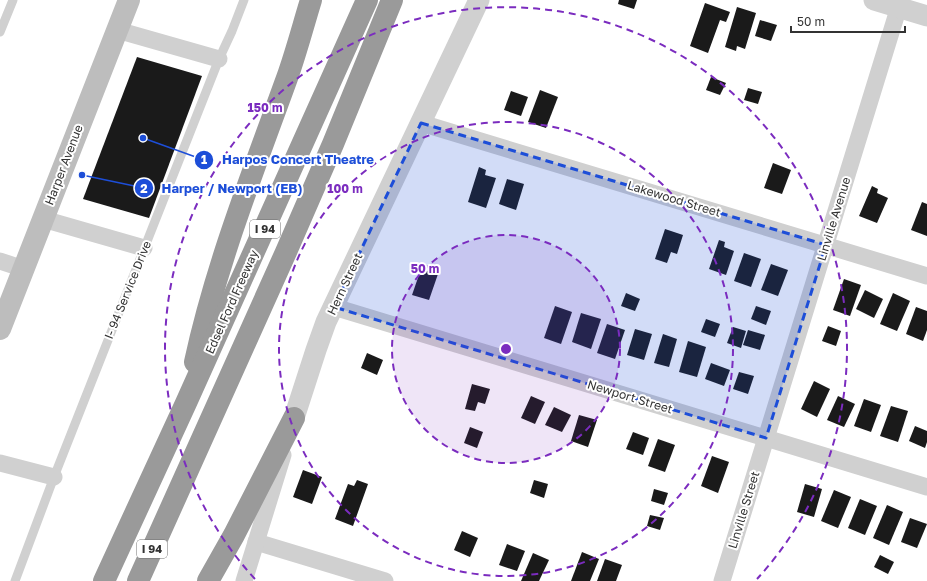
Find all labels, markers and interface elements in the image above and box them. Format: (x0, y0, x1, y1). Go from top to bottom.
scale bar (791, 8, 905, 34)
text: 50 m (797, 14, 825, 29)
text: 150 m (248, 100, 282, 115)
street label: Harper Avenue (41, 122, 86, 207)
callout: Harpos Concert Theatre (194, 147, 382, 172)
text: Harpos Concert Theatre (222, 151, 374, 167)
text: 1 (201, 152, 207, 167)
street label: Linville Avenue (814, 175, 853, 263)
callout: Harper / Newport (EB) (134, 176, 311, 201)
street label: Lakewood Street (626, 177, 723, 220)
text: Harper / Newport (EB) (162, 180, 303, 196)
text: 2 (140, 181, 148, 196)
text: 100 m (327, 181, 363, 196)
road number: I 94 (250, 220, 280, 238)
street label: I- 94 Service Drive (101, 238, 154, 341)
street label: Edsel Ford Freeway (202, 247, 261, 356)
street label: Hern Street (324, 250, 366, 317)
text: 50 m (411, 261, 439, 276)
centre of rings (499, 342, 513, 356)
street label: Newport Street (586, 376, 675, 417)
street label: Linville Street (725, 469, 762, 550)
road number: I 94 (137, 540, 167, 558)

